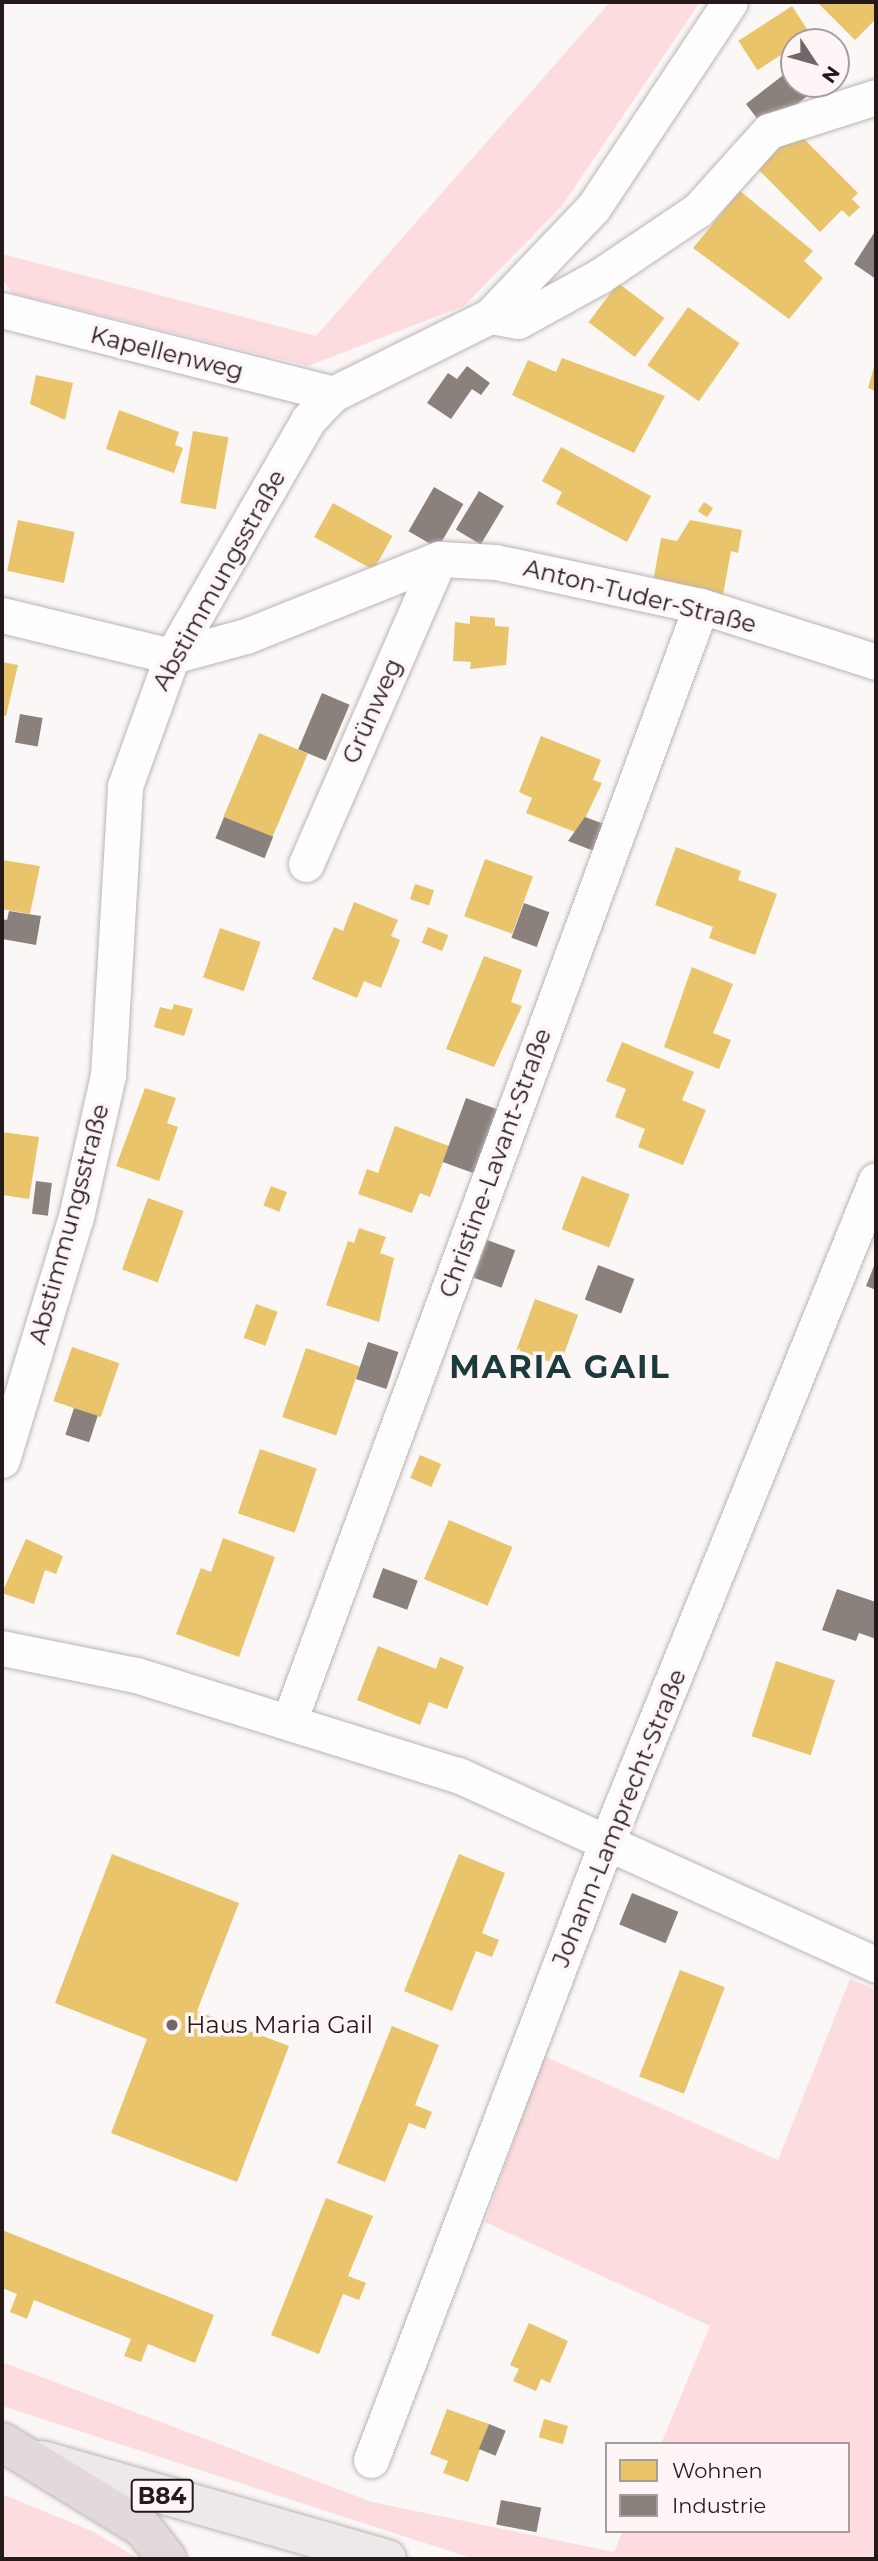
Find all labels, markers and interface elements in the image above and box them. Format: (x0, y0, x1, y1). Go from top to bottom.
north arrow (780, 28, 850, 98)
text: N (817, 61, 845, 87)
street label: Kapellenweg (87, 320, 247, 386)
street label: Abstimmungsstraße (146, 465, 292, 695)
street label: Anton-Tuder-Straße (521, 553, 759, 639)
street label: Grünweg (336, 654, 408, 768)
street label: Christine-Lavant-Straße (433, 1025, 557, 1301)
street label: Abstimmungsstraße (23, 1101, 115, 1347)
district label: MARIA GAIL (450, 1348, 670, 1386)
street label: Johann-Lamprecht-Straße (546, 1665, 692, 1971)
place label: Haus Maria Gail (186, 2011, 373, 2039)
marker: Haus Maria Gail (164, 2017, 180, 2033)
legend (605, 2442, 850, 2533)
text: Wohnen (672, 2458, 763, 2483)
road number: B84 (130, 2476, 194, 2516)
text: Industrie (672, 2493, 766, 2518)

